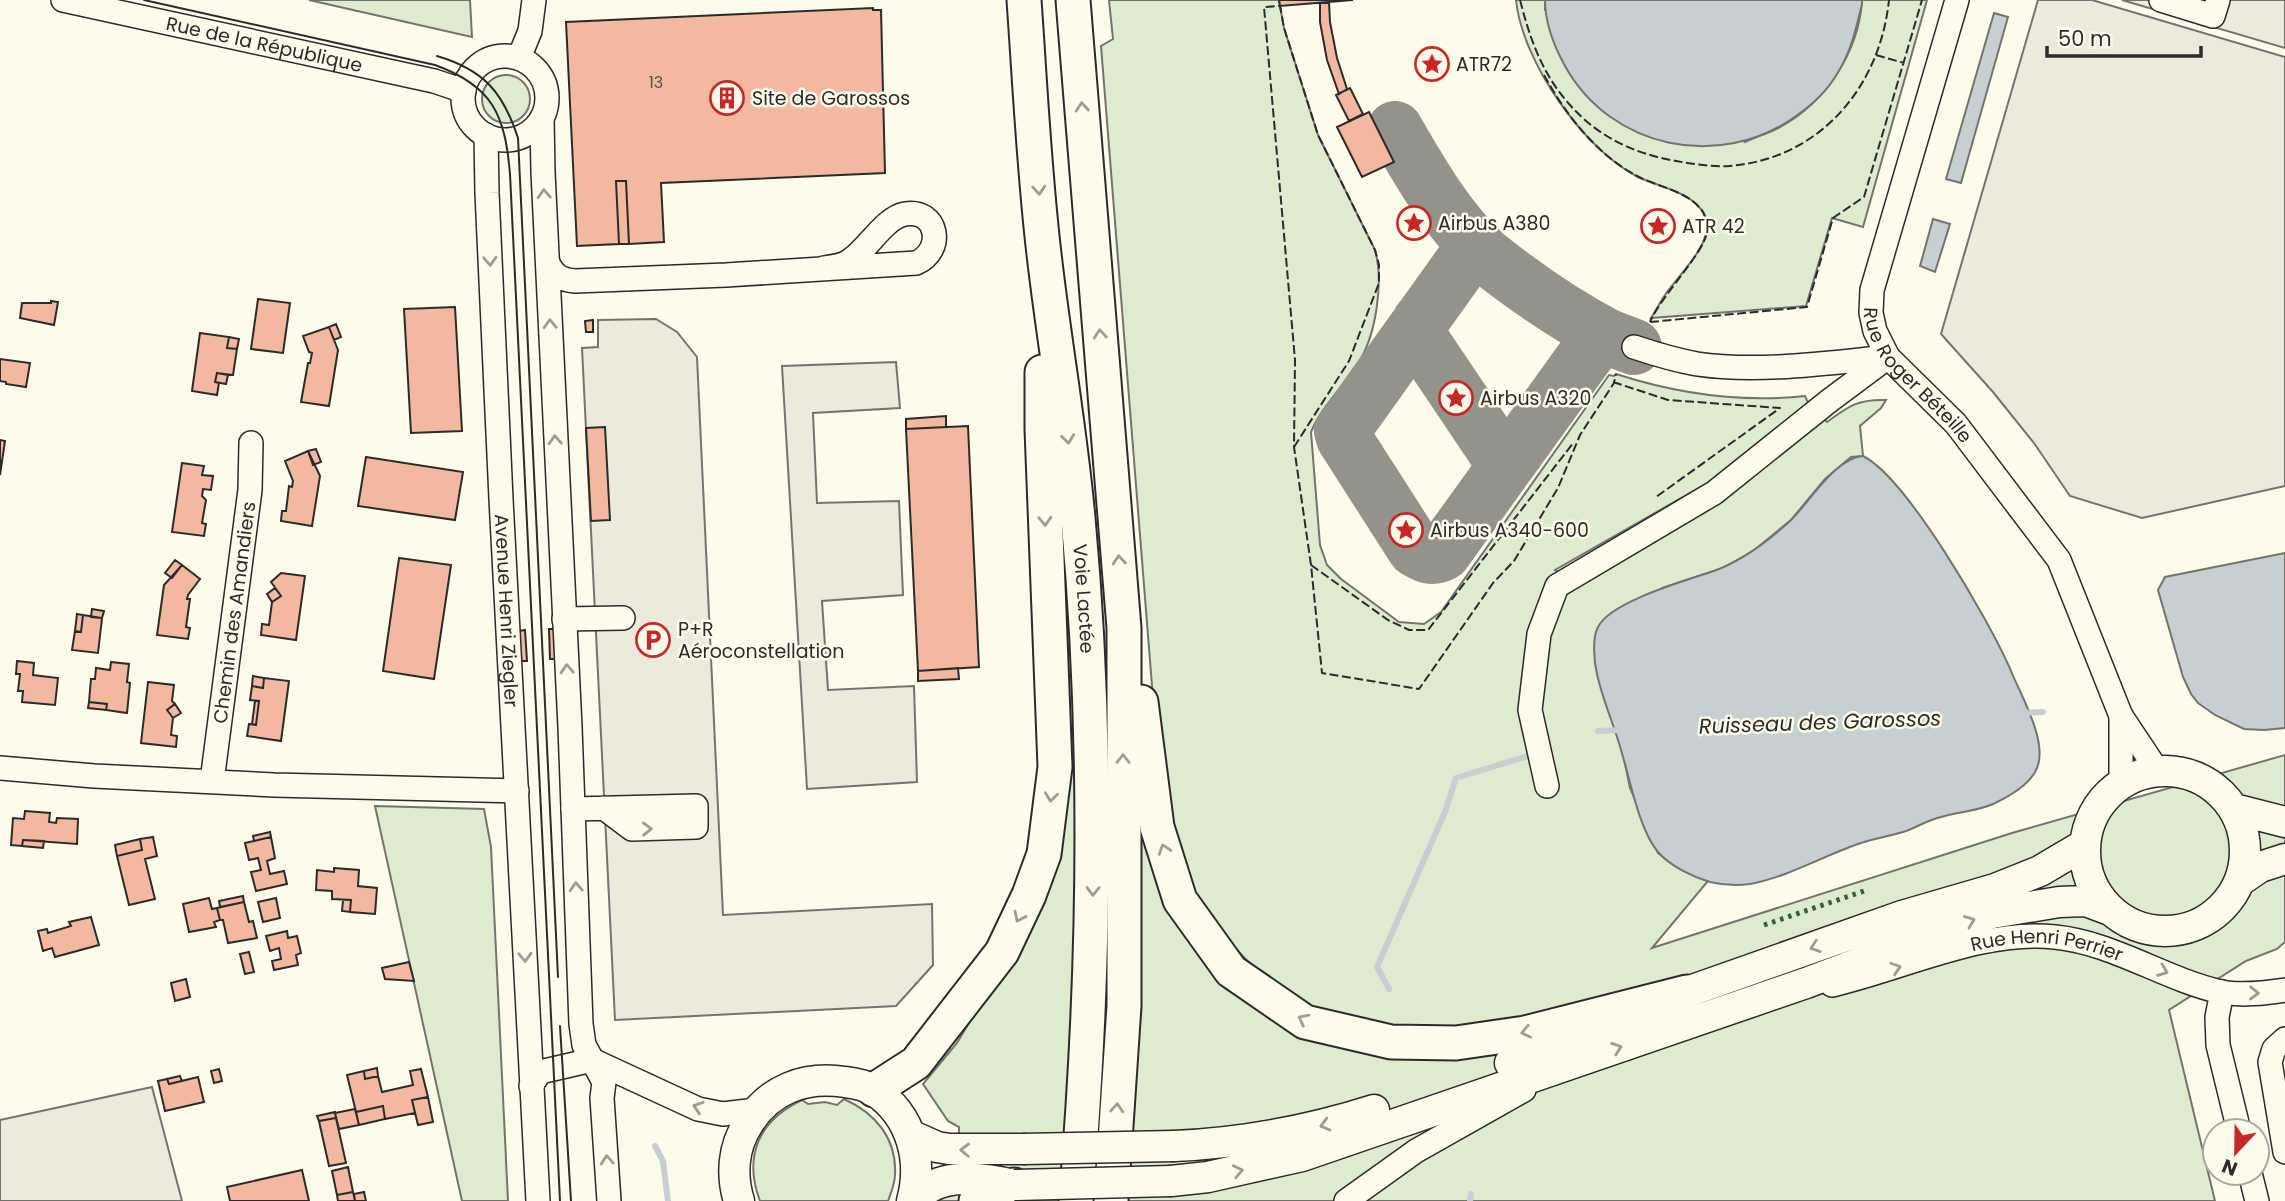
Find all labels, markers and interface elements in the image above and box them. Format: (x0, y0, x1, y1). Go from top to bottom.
street label: Rue de la République (164, 9, 365, 78)
scale bar (2047, 14, 2201, 58)
text: 50 m (2058, 24, 2112, 53)
place icon: ATR72 (1413, 45, 1451, 83)
place label: ATR72 (1456, 51, 1512, 78)
house number: 13 (649, 71, 663, 94)
building icon: Site de Garossos (708, 79, 746, 117)
place label: Site de Garossos (752, 85, 910, 112)
one-way arrow (1075, 101, 1090, 112)
one-way arrow (1031, 185, 1046, 196)
one-way arrow (536, 189, 551, 200)
place icon: Airbus A380 (1395, 204, 1433, 242)
place icon: ATR 42 (1639, 207, 1677, 245)
place label: Airbus A380 (1438, 210, 1550, 237)
place label: ATR 42 (1682, 213, 1745, 240)
one-way arrow (482, 256, 497, 267)
street label: Rue Roger Béteille (1857, 307, 1979, 448)
one-way arrow (542, 318, 557, 329)
one-way arrow (1093, 328, 1108, 339)
place icon: Airbus A320 (1437, 379, 1475, 417)
place label: Airbus A320 (1480, 385, 1591, 412)
one-way arrow (1060, 433, 1075, 445)
one-way arrow (548, 435, 563, 446)
street label: Chemin des Amandiers (206, 500, 262, 725)
place icon: Airbus A340-600 (1387, 511, 1425, 549)
street label: Avenue Henri Ziegler (488, 513, 525, 708)
one-way arrow (1038, 516, 1053, 527)
place label: Airbus A340-600 (1430, 517, 1589, 544)
street label: Voie Lactée (1067, 543, 1101, 654)
one-way arrow (1112, 555, 1127, 566)
place label: P+R Aéroconstellation (678, 616, 844, 665)
parking icon: P+R Aéroconstellation (634, 621, 672, 659)
one-way arrow (559, 664, 574, 675)
water label: Ruisseau des Garossos (1698, 703, 1942, 741)
one-way arrow (1115, 753, 1131, 763)
one-way arrow (1044, 792, 1059, 803)
one-way arrow (641, 821, 652, 836)
one-way arrow (1157, 844, 1172, 856)
one-way arrow (569, 881, 584, 892)
one-way arrow (1085, 885, 1100, 896)
one-way arrow (1013, 910, 1027, 922)
one-way arrow (1963, 916, 1975, 930)
street label: Rue Henri Perrier (1968, 922, 2127, 968)
one-way arrow (1809, 939, 1822, 953)
one-way arrow (518, 951, 533, 962)
one-way arrow (1890, 961, 1902, 976)
one-way arrow (2156, 962, 2168, 976)
one-way arrow (2249, 985, 2260, 1001)
one-way arrow (1298, 1013, 1310, 1027)
one-way arrow (1520, 1024, 1532, 1039)
one-way arrow (1611, 1042, 1623, 1056)
one-way arrow (693, 1101, 705, 1115)
one-way arrow (1109, 1103, 1124, 1114)
one-way arrow (1319, 1117, 1331, 1131)
north arrow (2201, 1117, 2271, 1187)
one-way arrow (959, 1142, 970, 1157)
text: N (2218, 1152, 2242, 1182)
one-way arrow (599, 1154, 614, 1165)
one-way arrow (1232, 1165, 1244, 1179)

